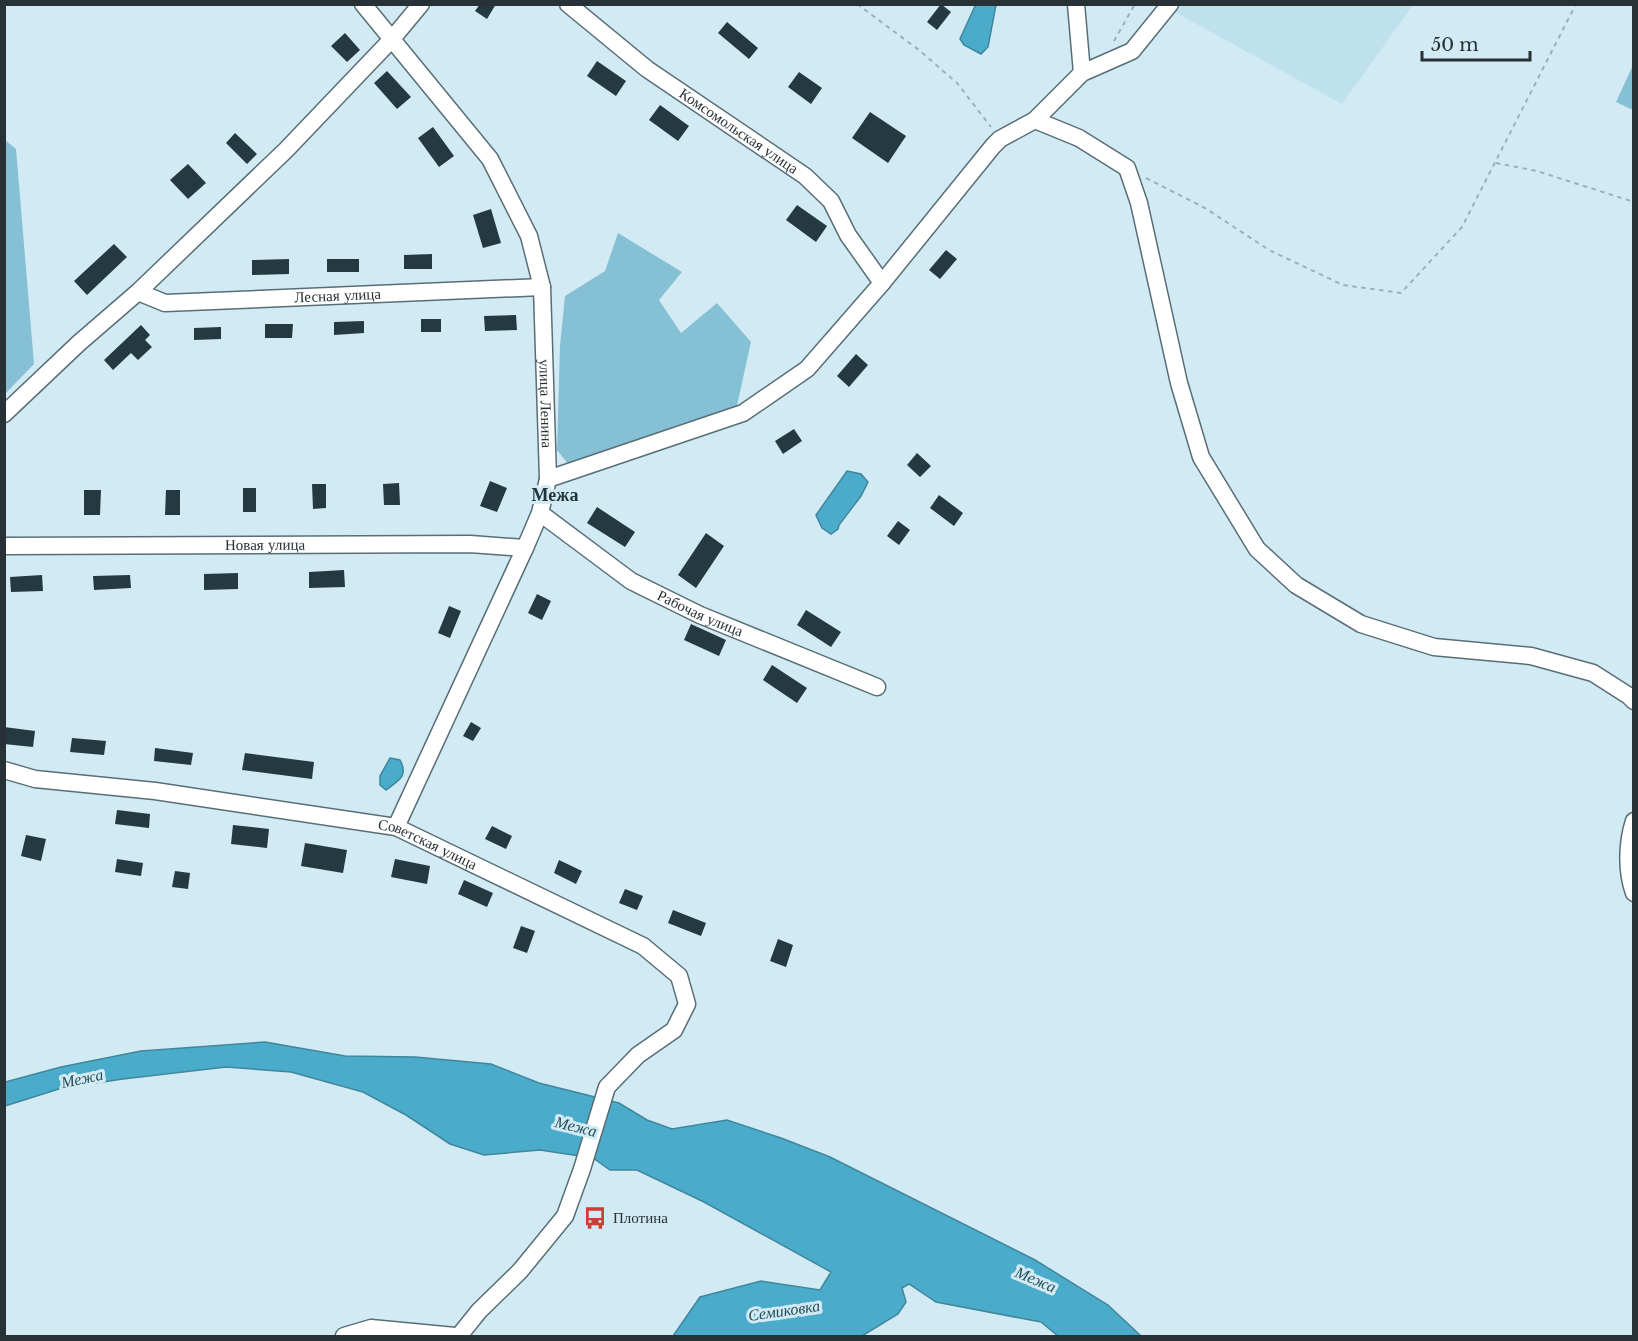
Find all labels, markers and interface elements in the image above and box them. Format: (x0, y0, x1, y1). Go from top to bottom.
scale bar (1422, 24, 1530, 62)
text: 50 m (1431, 34, 1479, 56)
street label: Комсомольская улица (676, 84, 802, 178)
street label: Лесная улица (294, 284, 382, 307)
street label: улица Ленина (535, 359, 557, 449)
district label: Межа (532, 484, 578, 506)
street label: Новая улица (225, 535, 305, 554)
street label: Рабочая улица (654, 585, 746, 641)
street label: Советская улица (377, 814, 481, 874)
water label: Межа (58, 1064, 105, 1092)
water label: Межа (552, 1111, 599, 1141)
bus stop icon: Плотина (582, 1205, 608, 1231)
place label: Плотина (613, 1208, 668, 1227)
water label: Межа (1012, 1261, 1059, 1297)
water label: Семиковка (747, 1295, 821, 1325)

